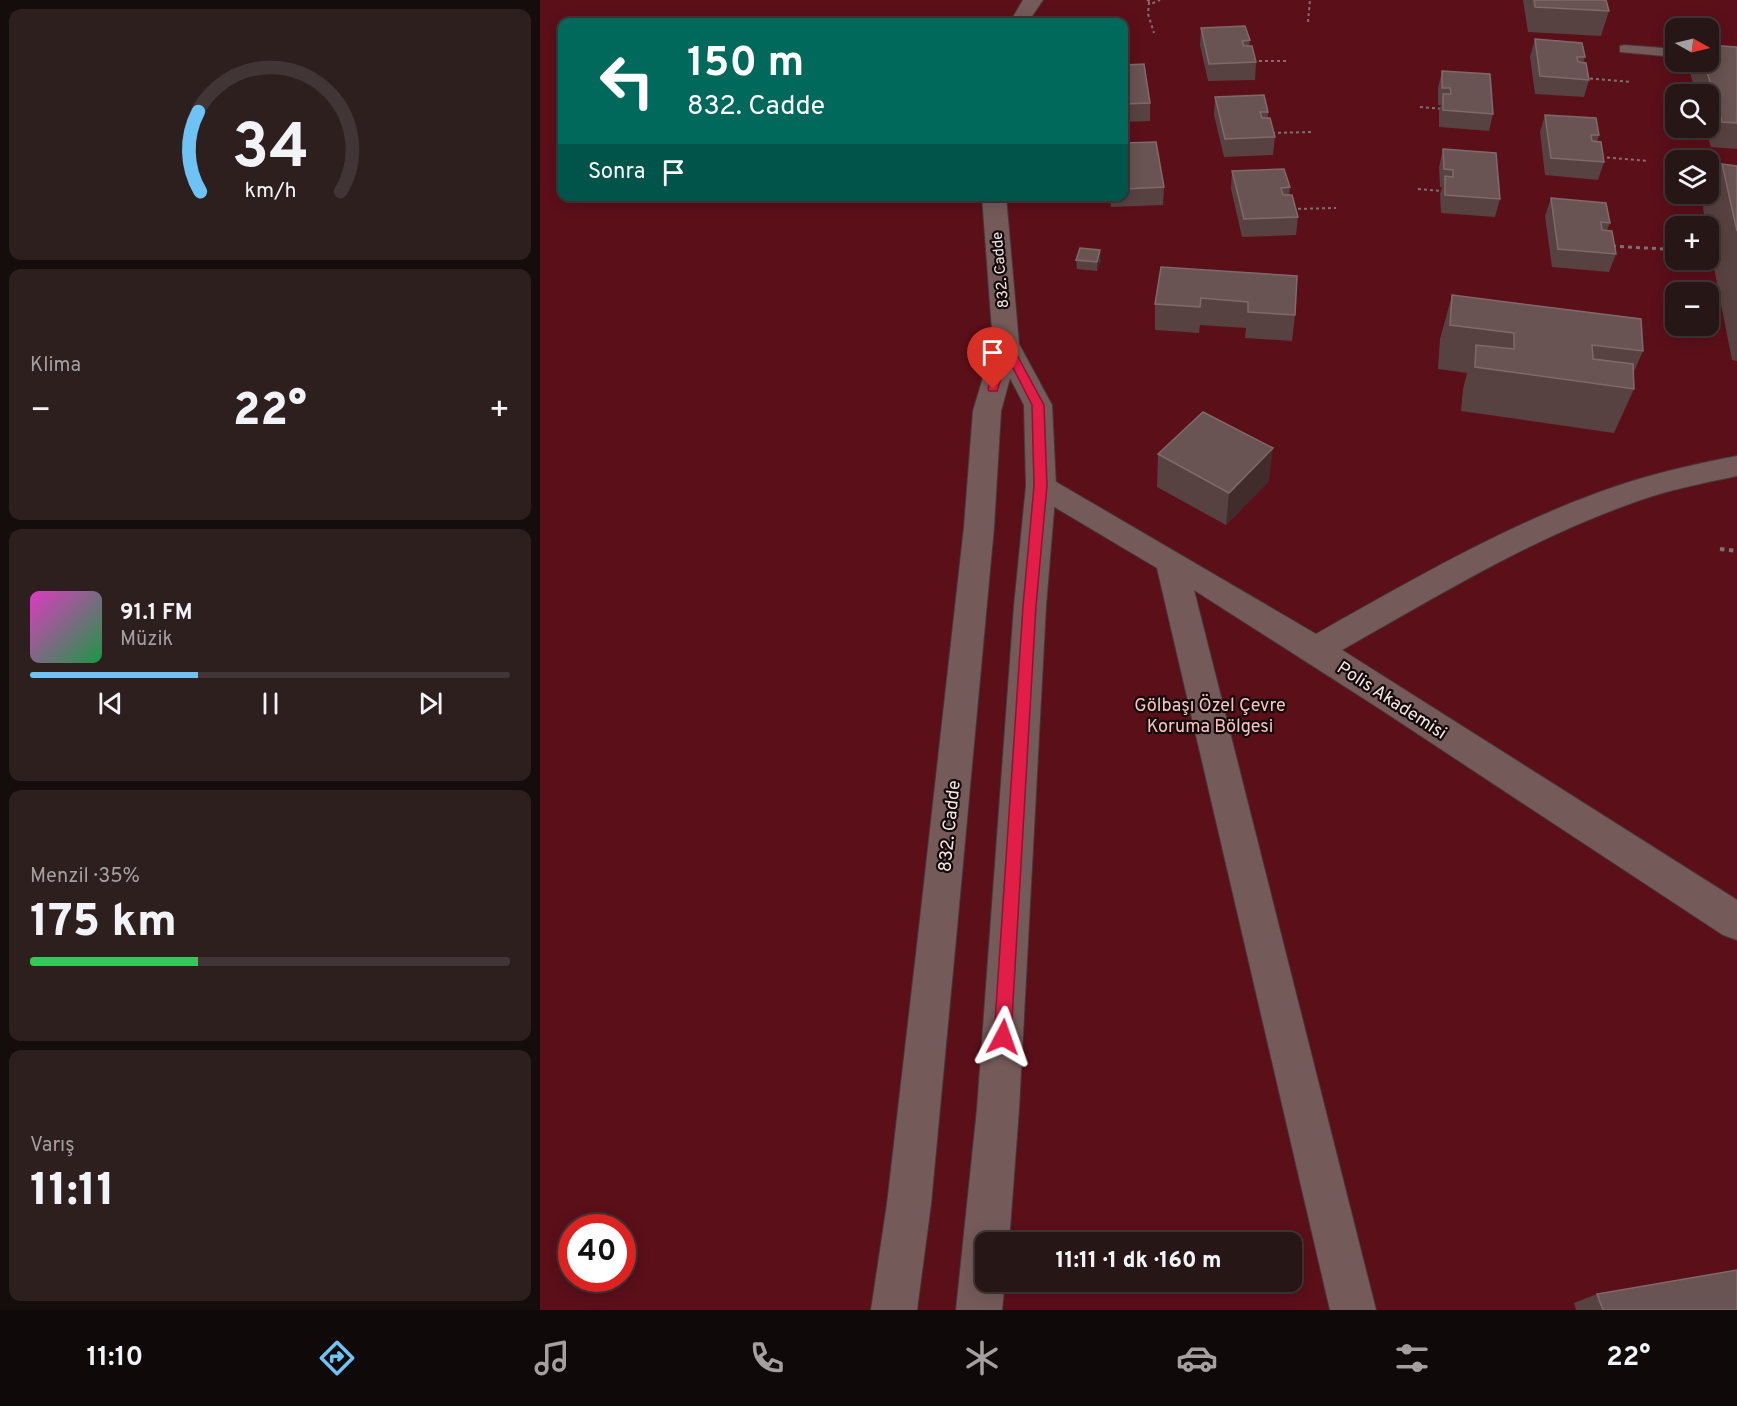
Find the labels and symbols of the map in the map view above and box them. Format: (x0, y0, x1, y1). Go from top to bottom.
north arrow (1665, 18, 1719, 72)
street label: 832. Cadde (989, 231, 1014, 309)
pin (967, 327, 1018, 389)
street label: Polis Akademisi (1332, 657, 1451, 745)
park label: Gölbaşı Özel Çevre Koruma Bölgesi (1134, 693, 1286, 739)
street label: 832. Cadde (934, 779, 967, 873)
position arrow (971, 1005, 1035, 1069)
speed limit sign: 40 (558, 1214, 636, 1292)

